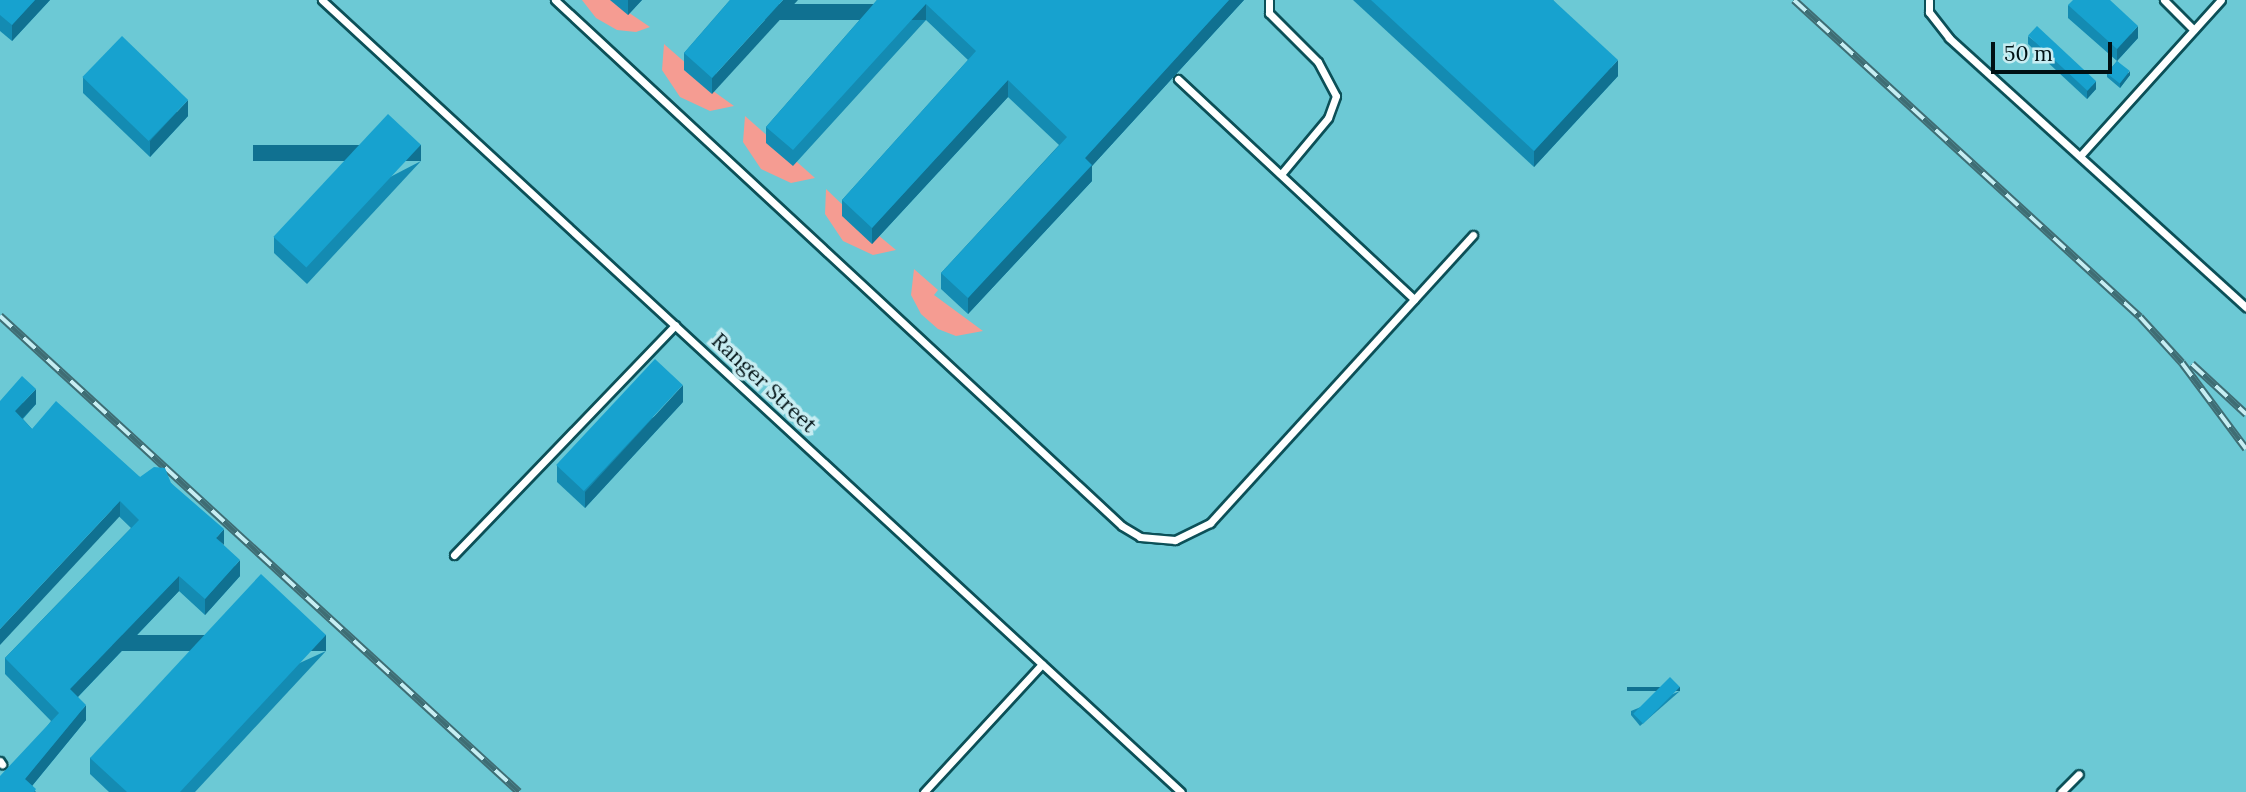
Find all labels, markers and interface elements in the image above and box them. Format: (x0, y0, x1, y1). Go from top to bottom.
scale bar (1994, 28, 2115, 72)
text: 50 m (2004, 40, 2053, 67)
street label: Ranger Street (706, 328, 822, 438)

